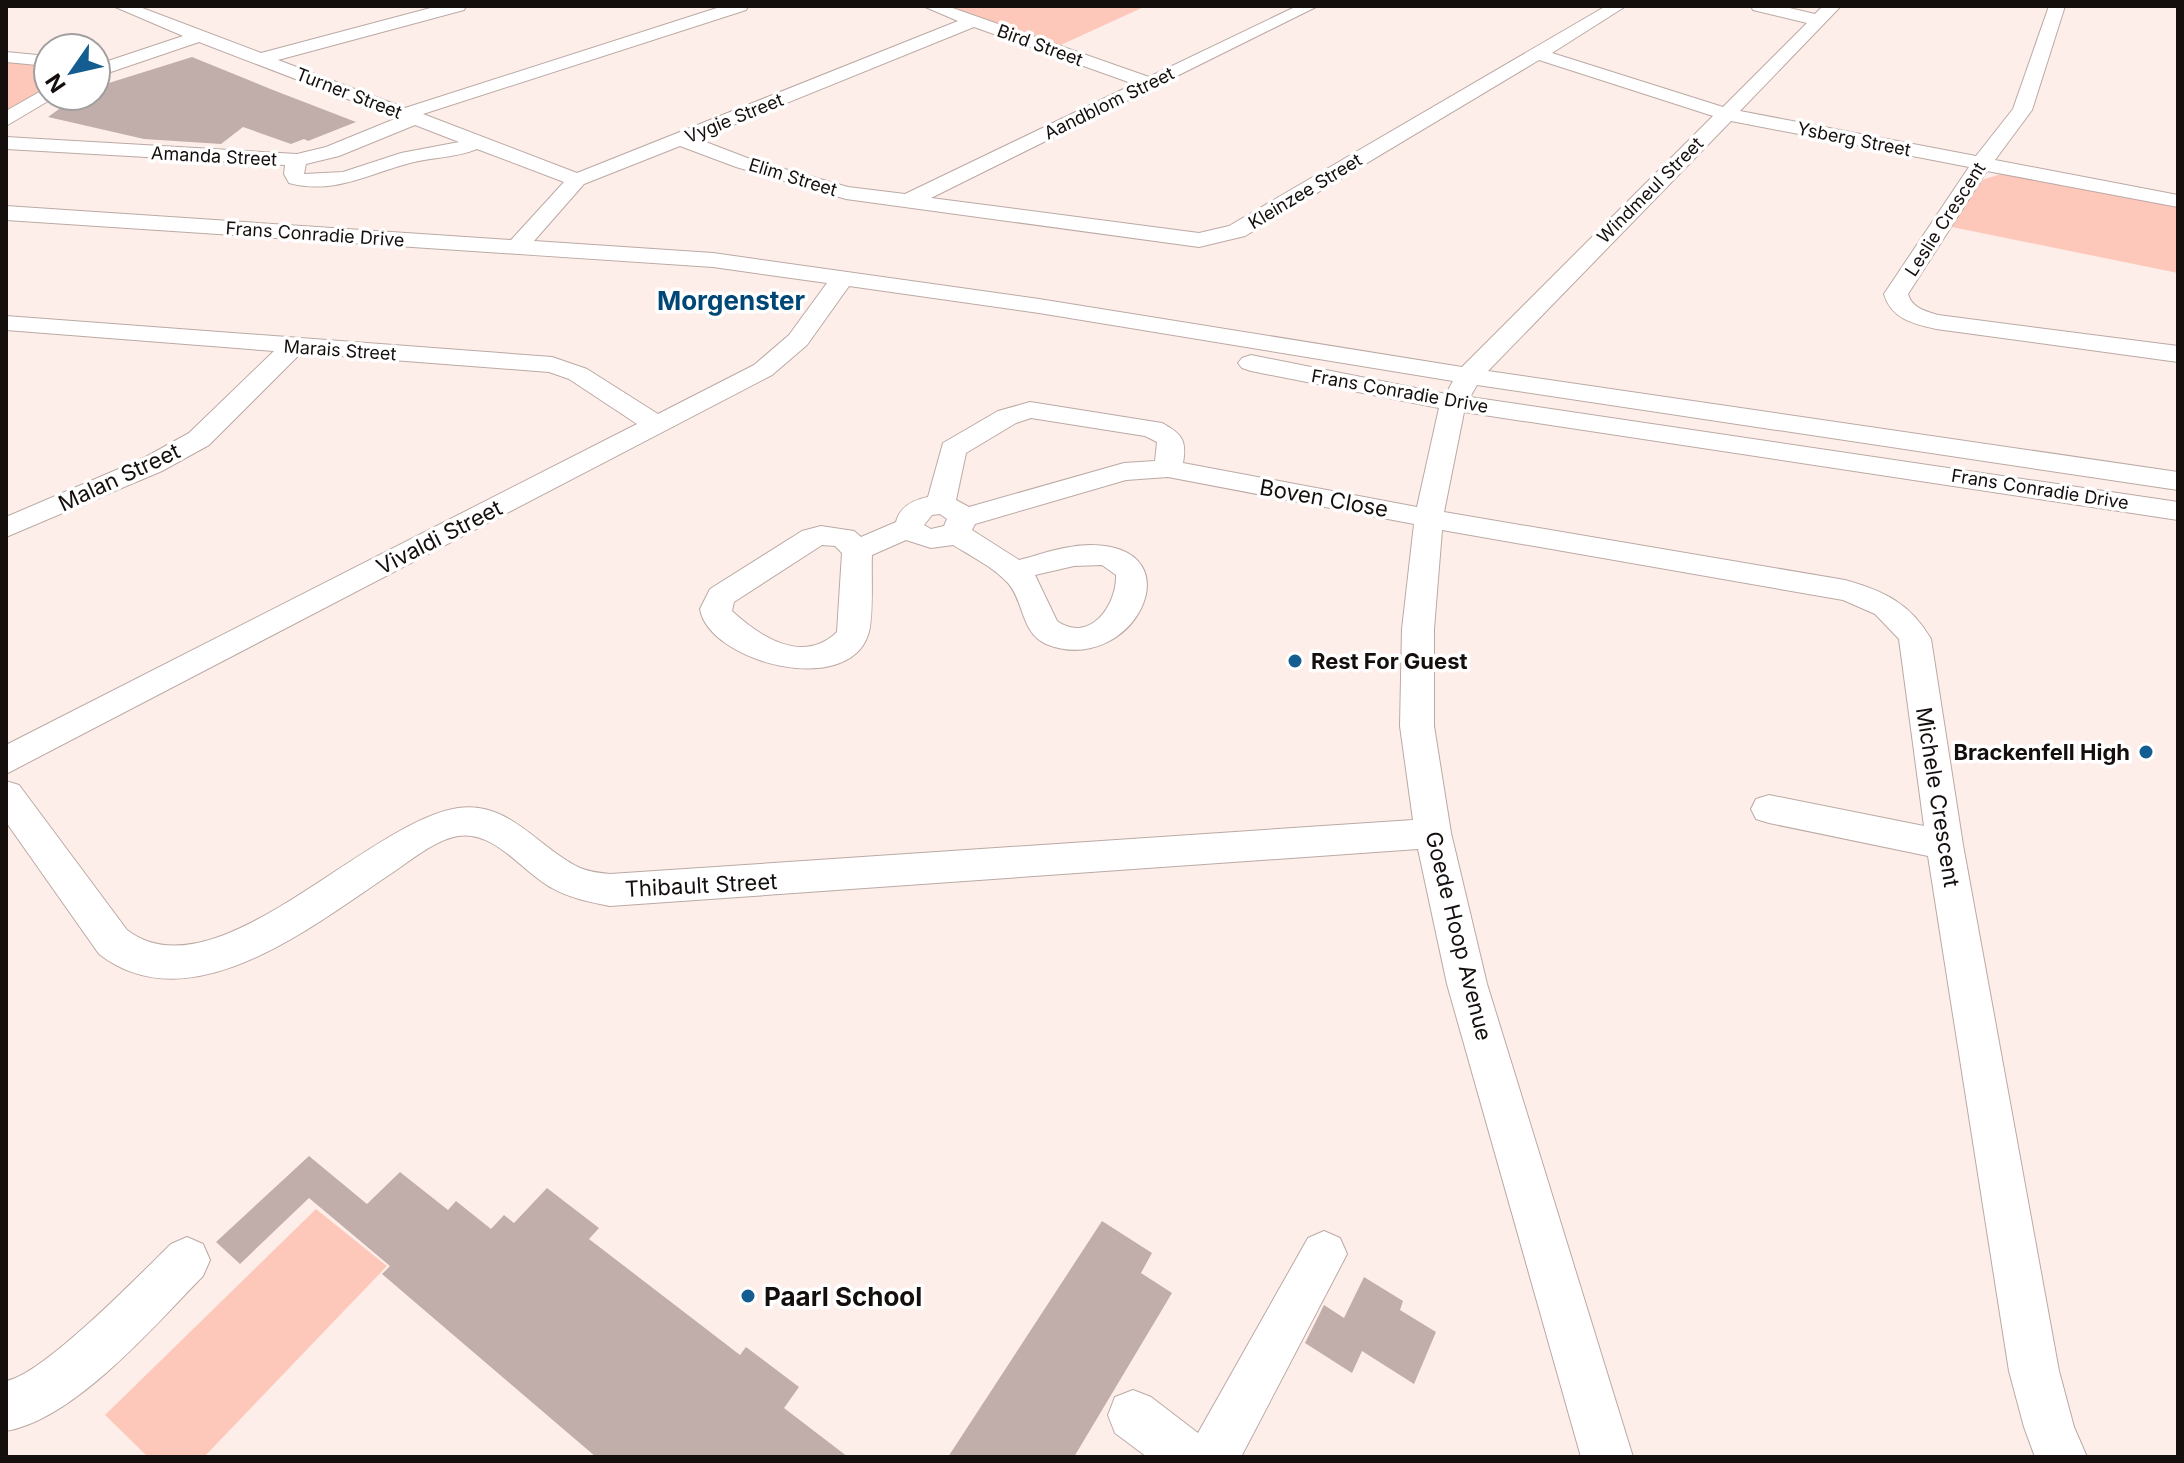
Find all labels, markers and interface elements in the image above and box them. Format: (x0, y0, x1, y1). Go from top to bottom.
street label: Bird Street (994, 20, 1086, 70)
north arrow (32, 32, 112, 112)
street label: Aandblom Street (1041, 62, 1178, 144)
street label: Turner Street (293, 63, 405, 123)
text: N (40, 69, 71, 97)
street label: Vygie Street (682, 89, 786, 147)
street label: Ysberg Street (1795, 118, 1913, 160)
street label: Windmeul Street (1593, 133, 1707, 247)
street label: Amanda Street (151, 142, 278, 170)
street label: Kleinzee Street (1245, 149, 1366, 233)
street label: Elim Street (746, 154, 840, 200)
street label: Leslie Crescent (1900, 158, 1990, 280)
street label: Frans Conradie Drive (225, 217, 405, 251)
district label: Morgenster (657, 285, 805, 316)
street label: Marais Street (283, 336, 397, 364)
street label: Frans Conradie Drive (1310, 365, 1490, 417)
street label: Malan Street (54, 437, 184, 517)
street label: Frans Conradie Drive (1950, 465, 2130, 513)
street label: Boven Close (1258, 474, 1390, 522)
street label: Vivaldi Street (372, 494, 506, 580)
place label: Rest For Guest (1311, 648, 1468, 674)
marker: Rest For Guest (1286, 652, 1304, 670)
street label: Michele Crescent (1911, 705, 1965, 889)
place label: Brackenfell High (1953, 739, 2130, 765)
marker: Brackenfell High (2137, 743, 2155, 761)
street label: Goede Hoop Avenue (1420, 829, 1498, 1043)
street label: Thibault Street (624, 868, 778, 902)
place label: Paarl School (764, 1281, 922, 1312)
marker: Paarl School (739, 1287, 757, 1305)

